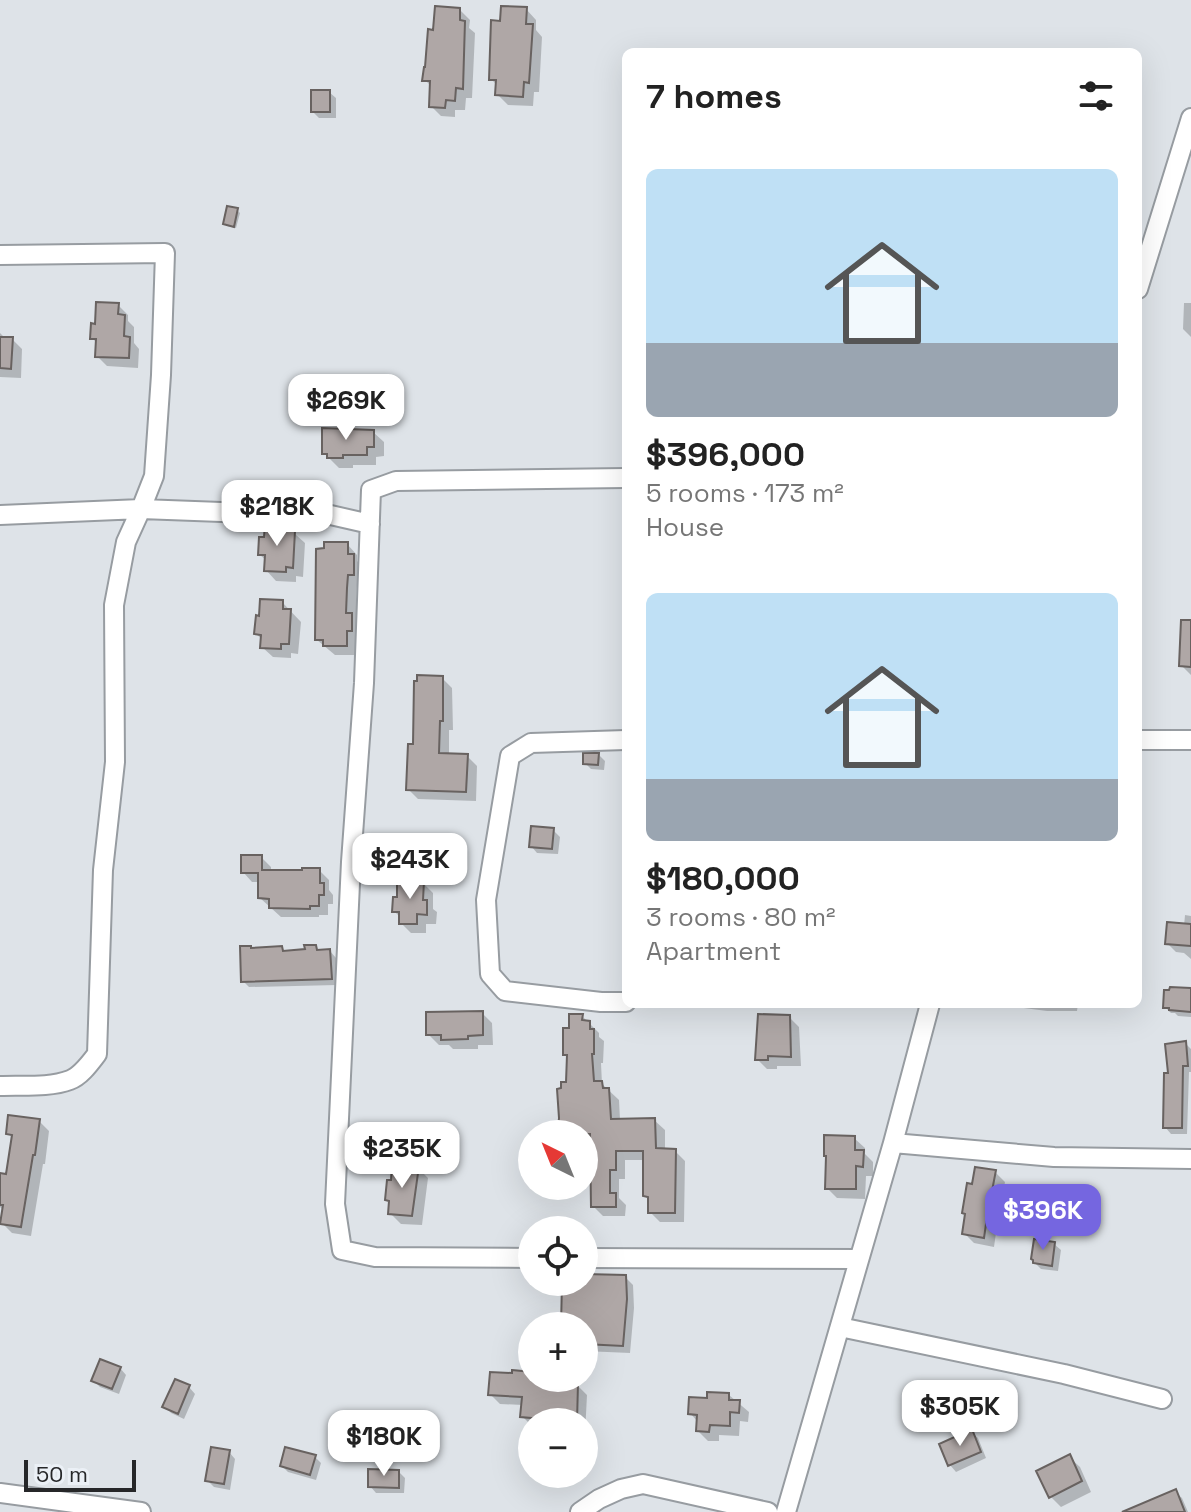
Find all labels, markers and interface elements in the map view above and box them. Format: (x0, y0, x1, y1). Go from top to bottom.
icon: filters (1074, 74, 1118, 118)
text: 7 homes (646, 75, 782, 118)
icon: home (810, 221, 954, 365)
pin: $269K (290, 374, 402, 442)
text: $269K (306, 383, 386, 417)
text: $396,000 (646, 433, 805, 476)
text: 5 rooms · 173 m² (646, 476, 844, 510)
pin: $218K (221, 480, 333, 548)
text: $218K (240, 489, 314, 523)
text: House (646, 510, 724, 544)
icon: home (810, 645, 954, 789)
pin: $243K (354, 833, 466, 901)
text: $243K (370, 842, 450, 876)
text: $180,000 (646, 857, 800, 900)
text: 3 rooms · 80 m² (646, 900, 836, 934)
text: Apartment (646, 934, 781, 968)
north arrow (518, 1120, 598, 1200)
map controls (518, 1120, 598, 1488)
pin: $235K (346, 1122, 458, 1190)
text: $235K (363, 1131, 441, 1165)
pin: $396K (987, 1184, 1099, 1252)
text: $396K (1003, 1193, 1083, 1227)
button: locate (518, 1216, 598, 1296)
button: + (518, 1312, 598, 1392)
pin: $305K (904, 1380, 1016, 1448)
text: $305K (920, 1389, 1000, 1423)
button: − (518, 1408, 598, 1488)
pin: $180K (328, 1410, 440, 1478)
text: $180K (346, 1419, 422, 1453)
scale bar (24, 1456, 136, 1492)
text: 50 m (36, 1460, 88, 1488)

